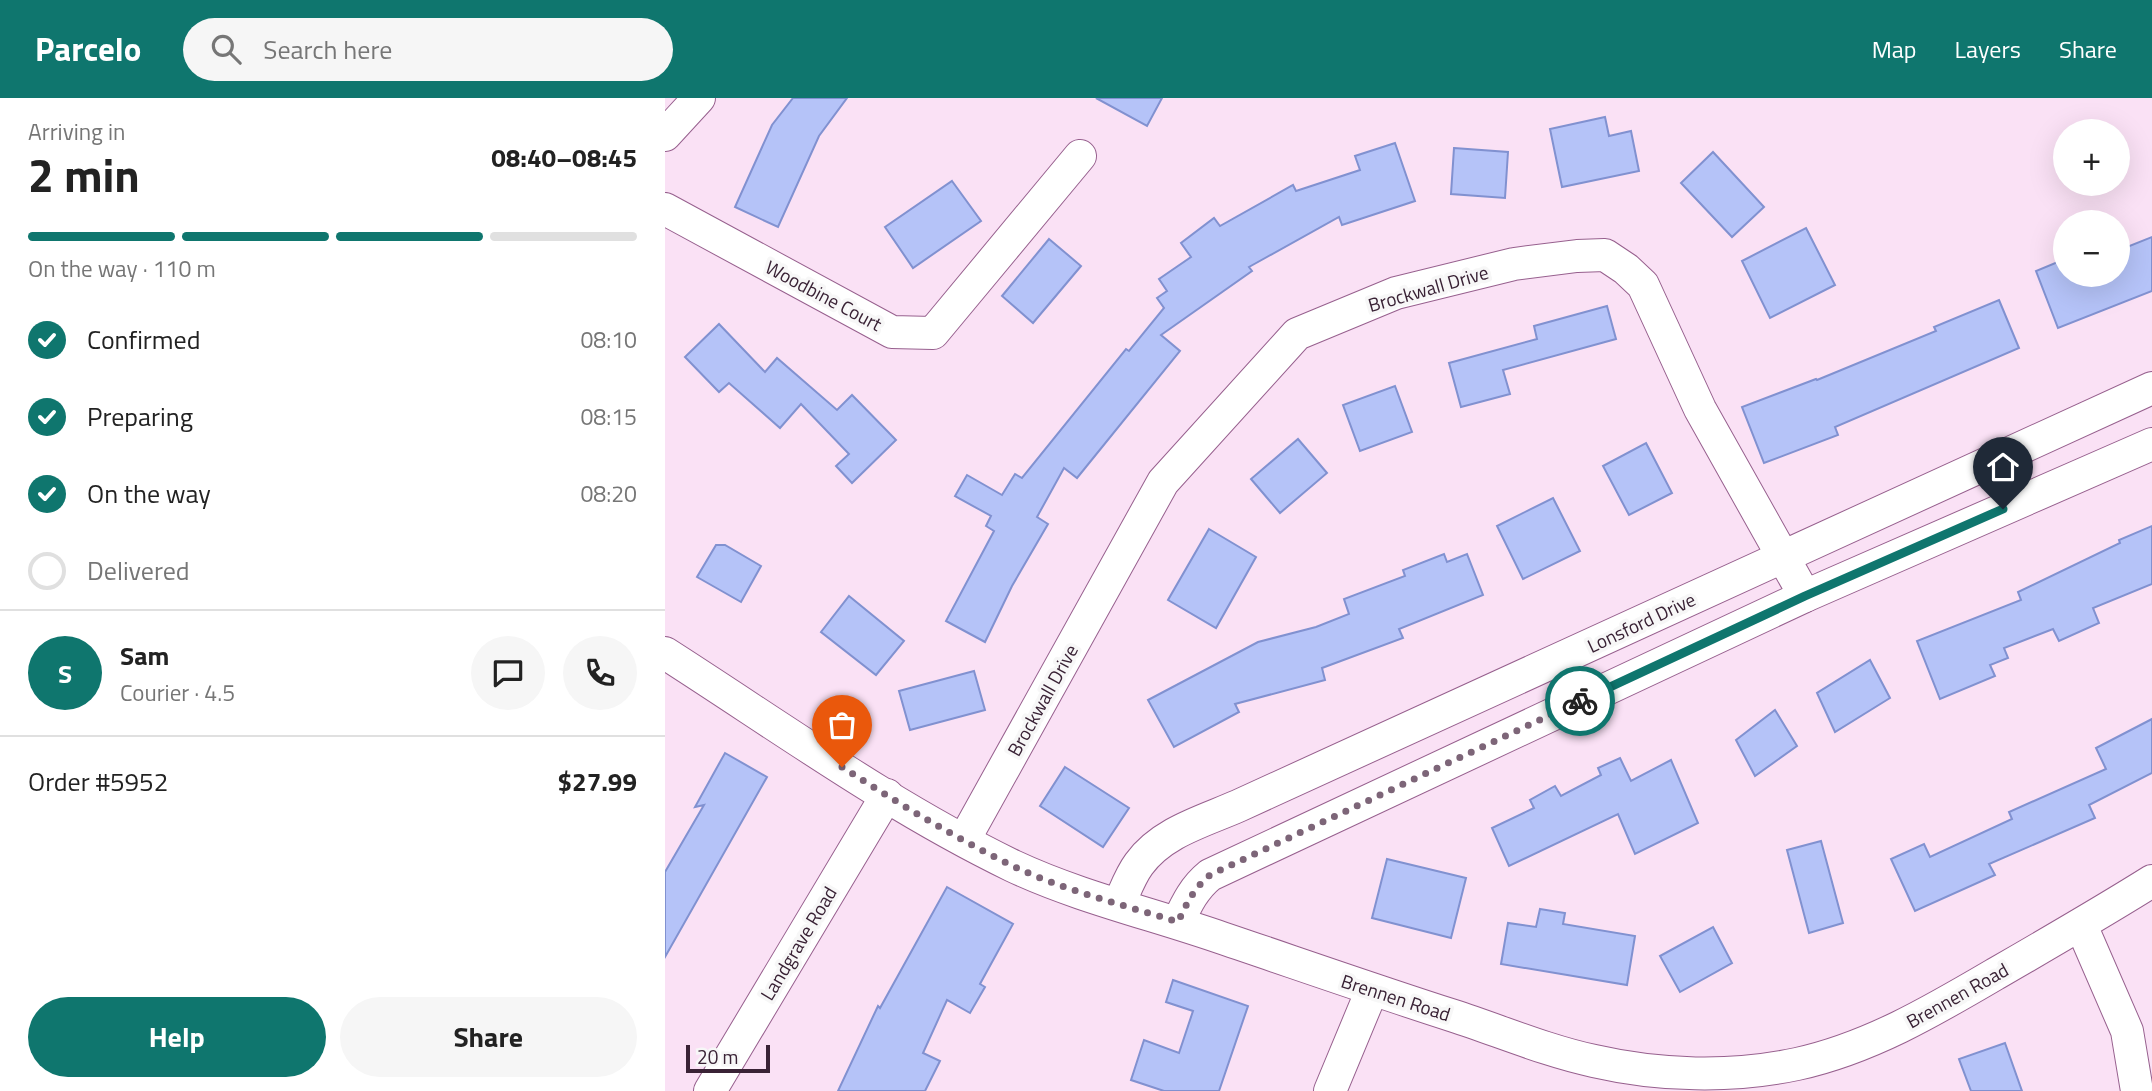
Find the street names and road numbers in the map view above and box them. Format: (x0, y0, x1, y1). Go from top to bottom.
street label: Woodbine Court (761, 252, 888, 338)
street label: Brockwall Drive (1364, 257, 1492, 319)
street label: Lonsford Drive (1582, 584, 1700, 660)
street label: Brockwall Drive (999, 639, 1085, 761)
street label: Landgrave Road (752, 880, 844, 1006)
street label: Brennen Road (1900, 955, 2014, 1035)
street label: Brennen Road (1338, 966, 1454, 1028)

